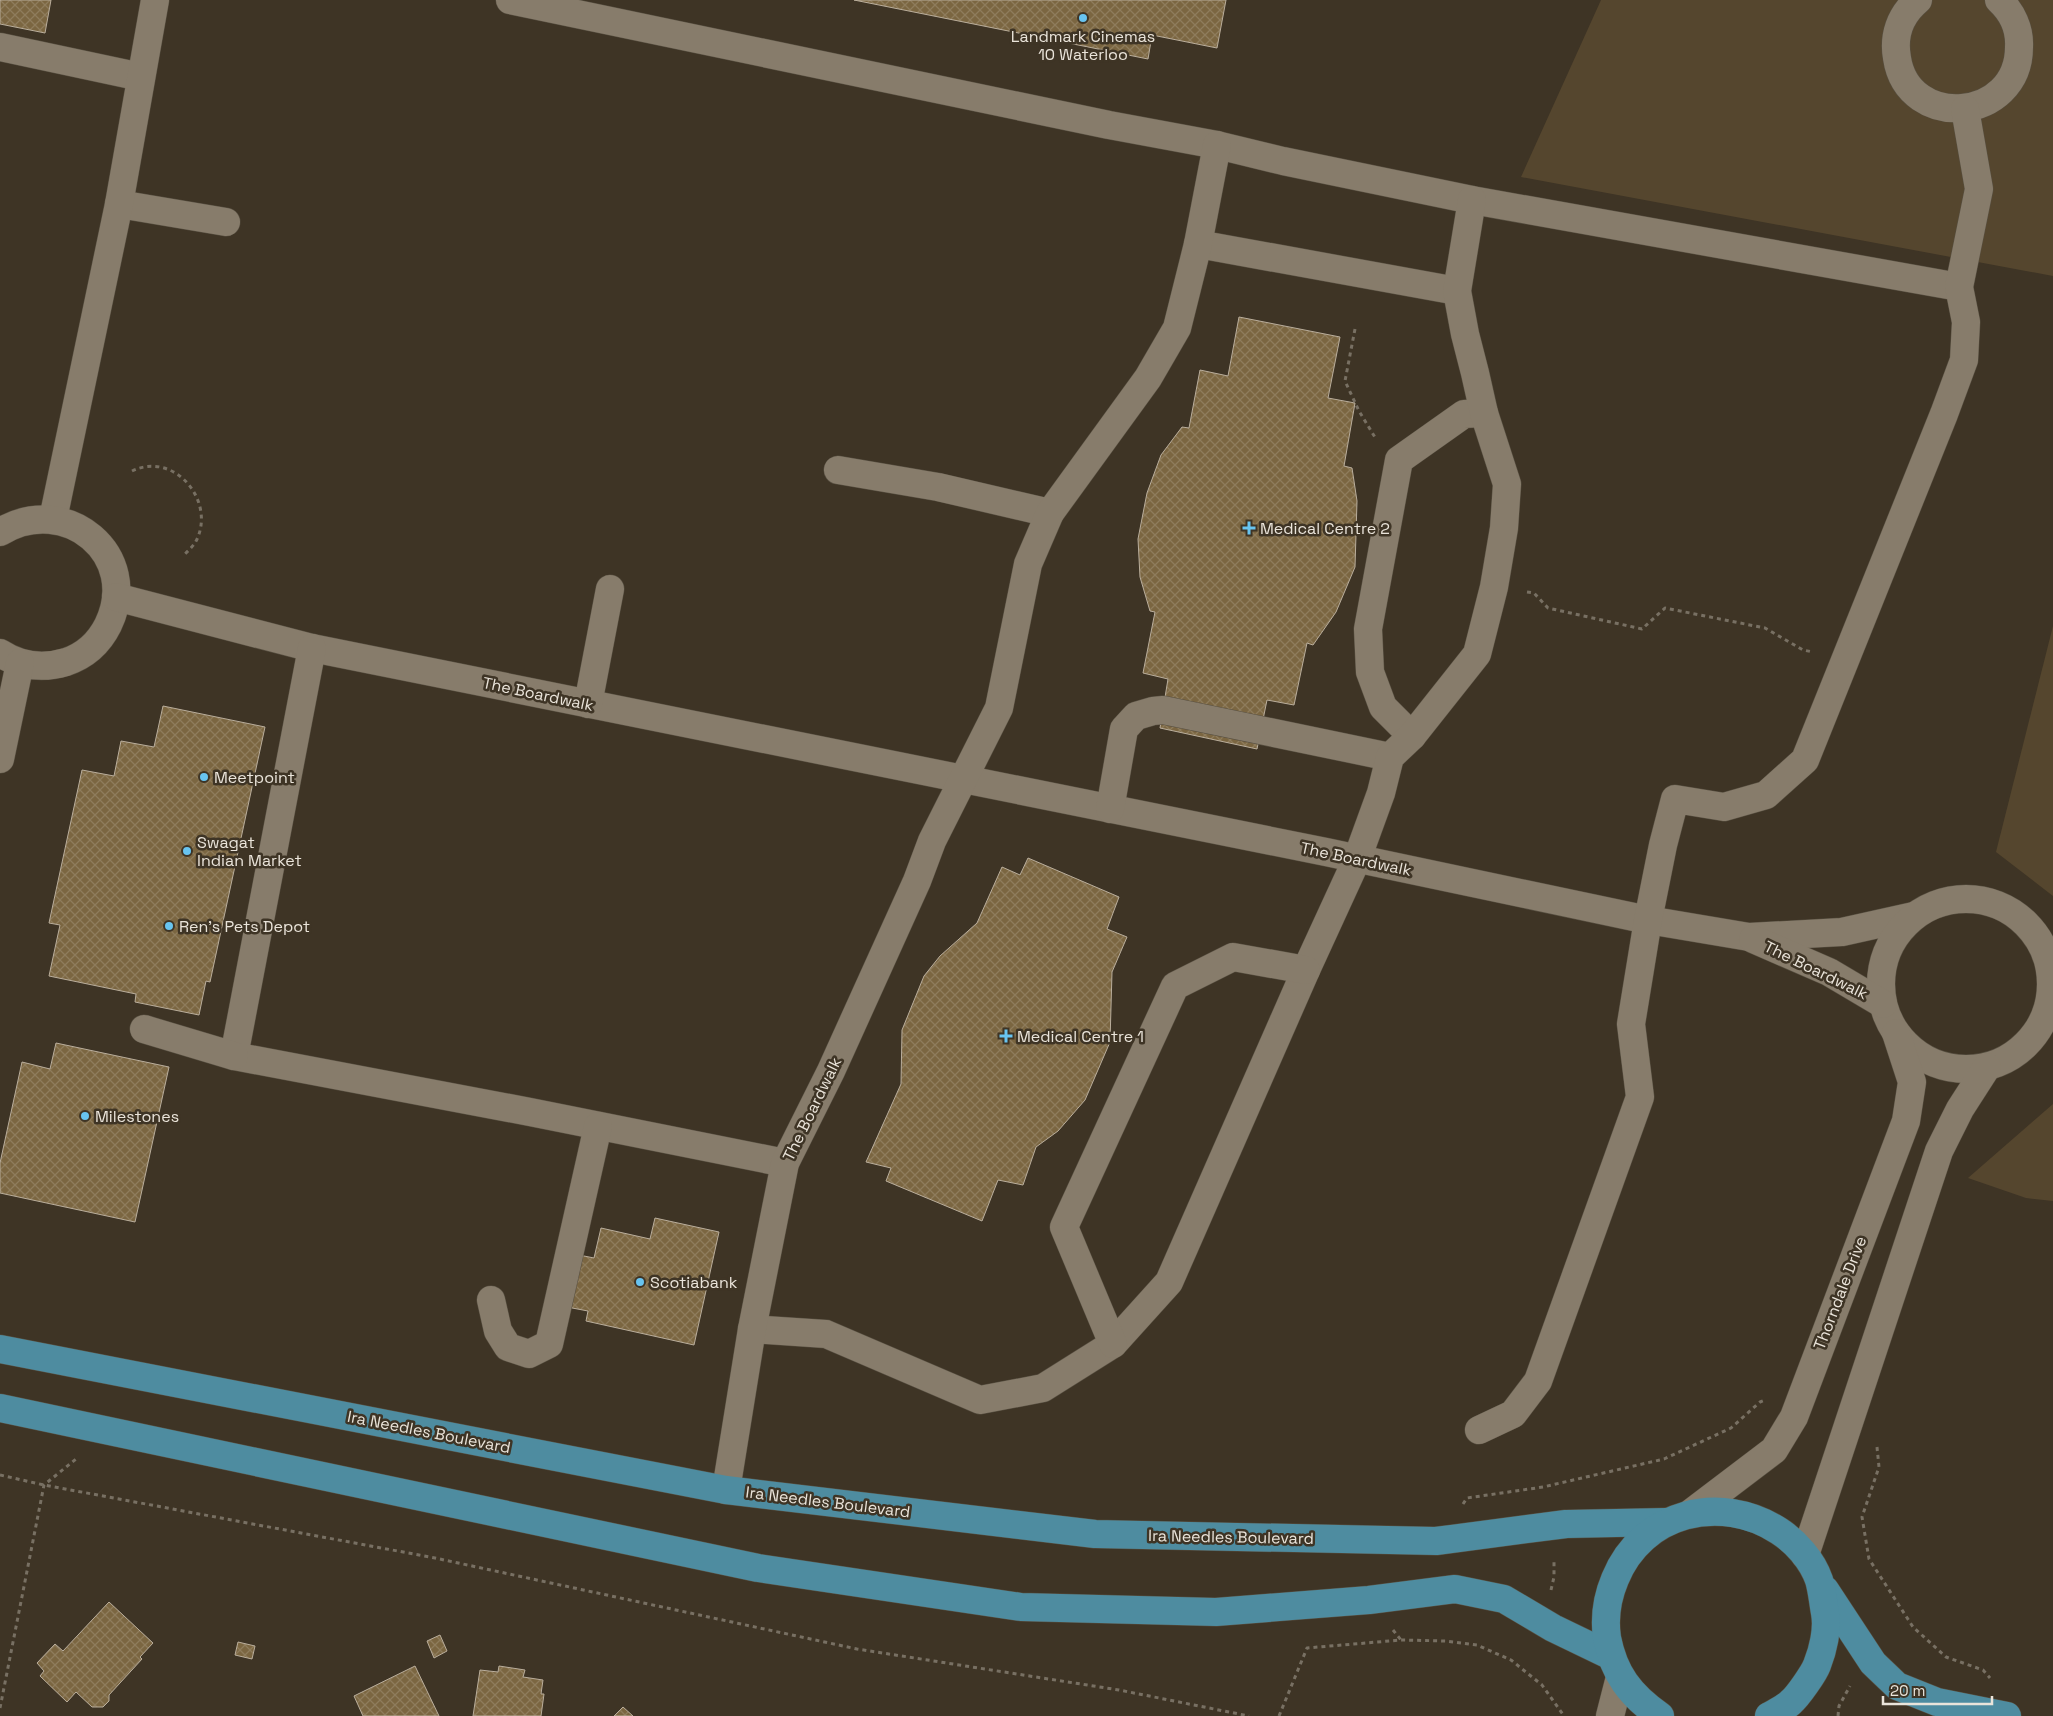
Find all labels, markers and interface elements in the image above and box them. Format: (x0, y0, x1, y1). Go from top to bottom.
marker: Landmark Cinemas 10 Waterloo (1077, 12, 1089, 24)
place label: Landmark Cinemas 10 Waterloo (1011, 26, 1155, 65)
place label: Medical Centre 2 (1260, 518, 1390, 539)
marker: Medical Centre 2 (1242, 521, 1256, 535)
street label: The Boardwalk (481, 672, 596, 716)
place label: Meetpoint (214, 767, 295, 788)
marker: Meetpoint (198, 771, 210, 783)
place label: Swagat Indian Market (197, 832, 302, 871)
street label: The Boardwalk (1299, 837, 1414, 881)
marker: Swagat Indian Market (181, 845, 193, 857)
place label: Ren's Pets Depot (179, 916, 310, 937)
marker: Ren's Pets Depot (163, 920, 175, 932)
street label: The Boardwalk (1761, 936, 1872, 1004)
place label: Medical Centre 1 (1017, 1026, 1144, 1047)
marker: Medical Centre 1 (999, 1029, 1013, 1043)
street label: The Boardwalk (778, 1053, 846, 1164)
place label: Milestones (95, 1106, 179, 1127)
marker: Milestones (79, 1110, 91, 1122)
street label: Thorndale Drive (1809, 1233, 1871, 1353)
place label: Scotiabank (650, 1272, 738, 1293)
marker: Scotiabank (634, 1276, 646, 1288)
street label: Ira Needles Boulevard (346, 1406, 512, 1458)
street label: Ira Needles Boulevard (744, 1481, 912, 1523)
street label: Ira Needles Boulevard (1148, 1525, 1314, 1549)
scale bar (1883, 1674, 1992, 1706)
text: 20 m (1890, 1681, 1925, 1700)

